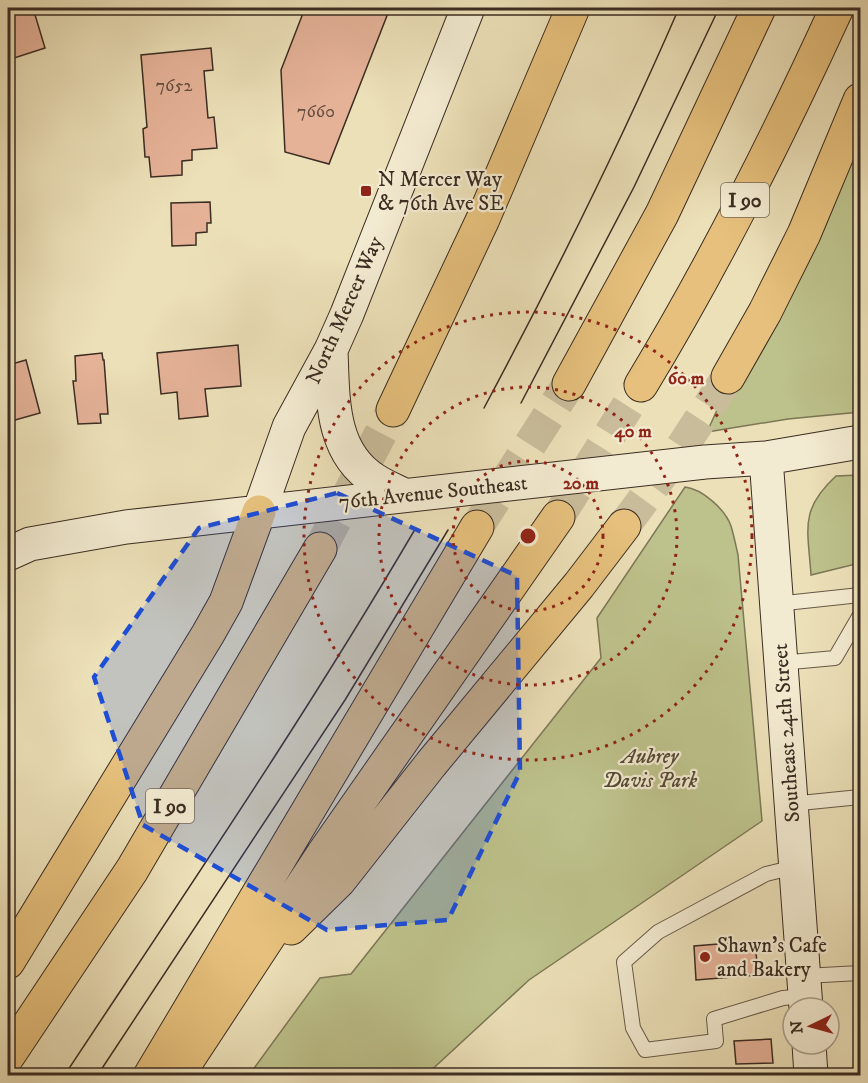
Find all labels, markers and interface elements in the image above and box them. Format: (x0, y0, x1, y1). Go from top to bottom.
house number: 7652 (156, 75, 192, 97)
house number: 7660 (297, 101, 335, 123)
place label: N Mercer Way & 76th Ave SE (378, 167, 504, 217)
road number: I 90 (721, 183, 769, 217)
marker: N Mercer Way & 76th Ave SE (359, 184, 373, 198)
street label: North Mercer Way (301, 231, 390, 388)
text: 60 m (668, 368, 705, 390)
text: 40 m (613, 421, 652, 443)
street label: 76th Avenue Southeast (337, 470, 529, 516)
text: 20 m (563, 473, 599, 495)
centre of rings (518, 526, 538, 546)
street label: Southeast 24th Street (768, 642, 806, 823)
park label: Aubrey Davis Park (603, 744, 698, 794)
road number: I 90 (146, 789, 194, 823)
place label: Shawn's Cafe and Bakery (717, 933, 827, 983)
marker: Shawn's Cafe and Bakery (698, 950, 712, 964)
north arrow (781, 996, 841, 1056)
text: N (787, 1020, 808, 1035)

